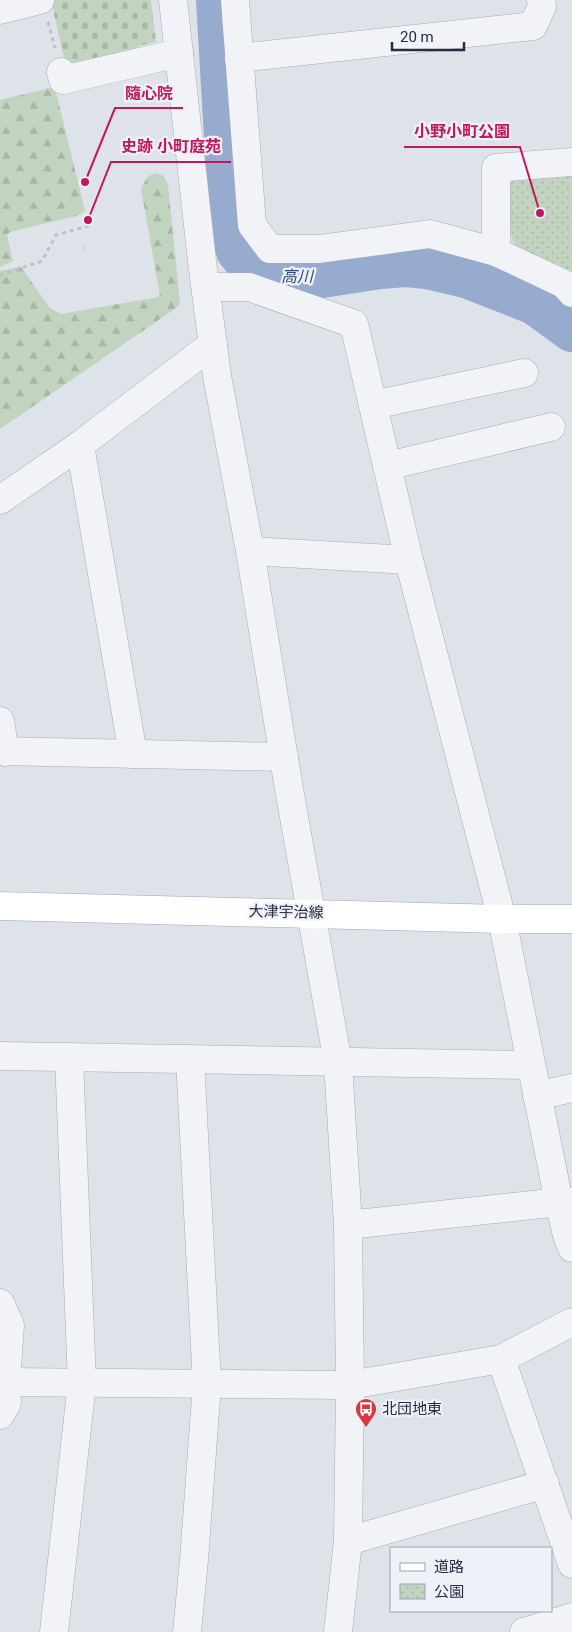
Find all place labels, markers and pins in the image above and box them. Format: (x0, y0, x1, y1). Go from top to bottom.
callout: 隨心院 (115, 77, 183, 108)
callout: 小野小町公園 (404, 116, 520, 147)
callout: 史跡 小町庭苑 (111, 131, 231, 162)
bus stop icon: 北団地東 (354, 1397, 378, 1428)
place label: 北団地東 (382, 1400, 442, 1418)

